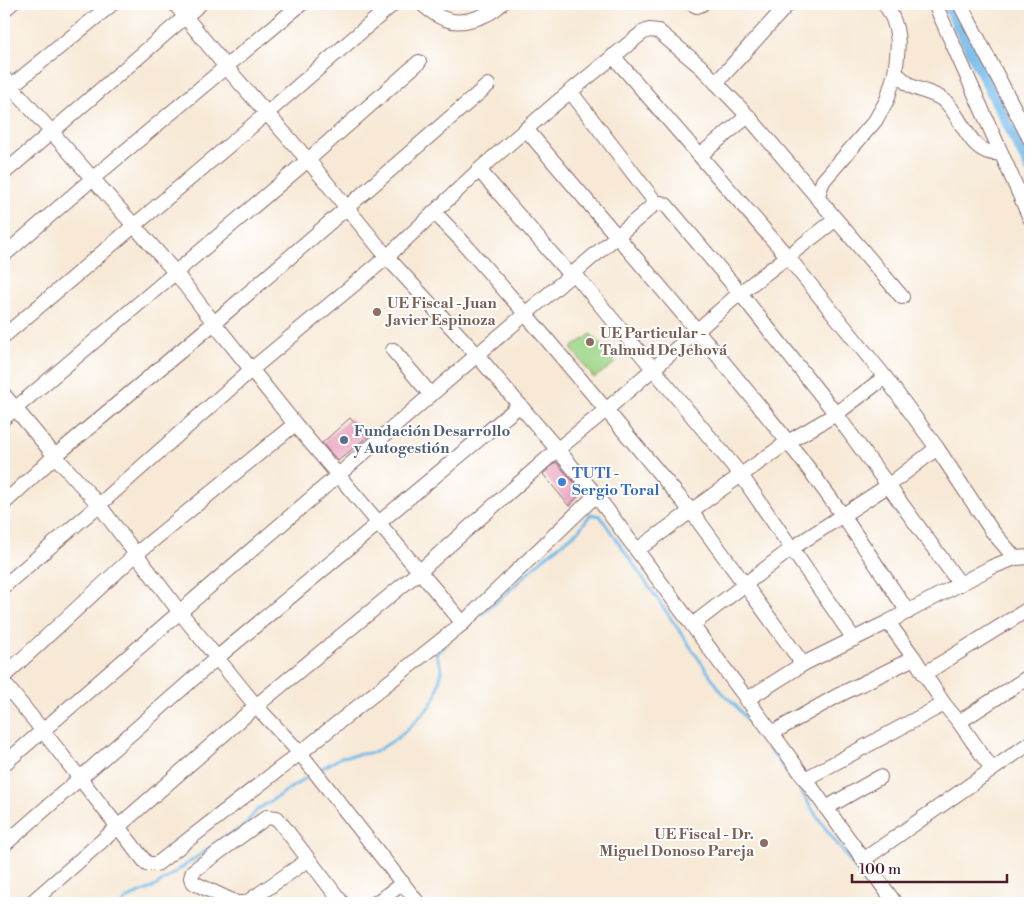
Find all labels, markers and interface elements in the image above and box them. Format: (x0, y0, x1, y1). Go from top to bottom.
place label: UE Fiscal - Juan Javier Espinoza (385, 294, 497, 330)
marker: UE Fiscal - Juan Javier Espinoza (371, 306, 383, 318)
place label: UE Particular - Talmud De Jehová (600, 324, 728, 360)
marker: UE Particular - Talmud De Jehová (584, 336, 596, 348)
place label: Fundación Desarrollo y Autogestión (353, 422, 511, 458)
marker: Fundación Desarrollo y Autogestión (338, 434, 350, 446)
place label: TUTI - Sergio Toral (572, 464, 659, 500)
marker: TUTI - Sergio Toral (556, 476, 568, 488)
place label: UE Fiscal - Dr. Miguel Donoso Pareja (599, 825, 755, 861)
marker: UE Fiscal - Dr. Miguel Donoso Pareja (758, 837, 770, 849)
scale bar (852, 852, 1006, 884)
text: 100 m (859, 860, 901, 879)

